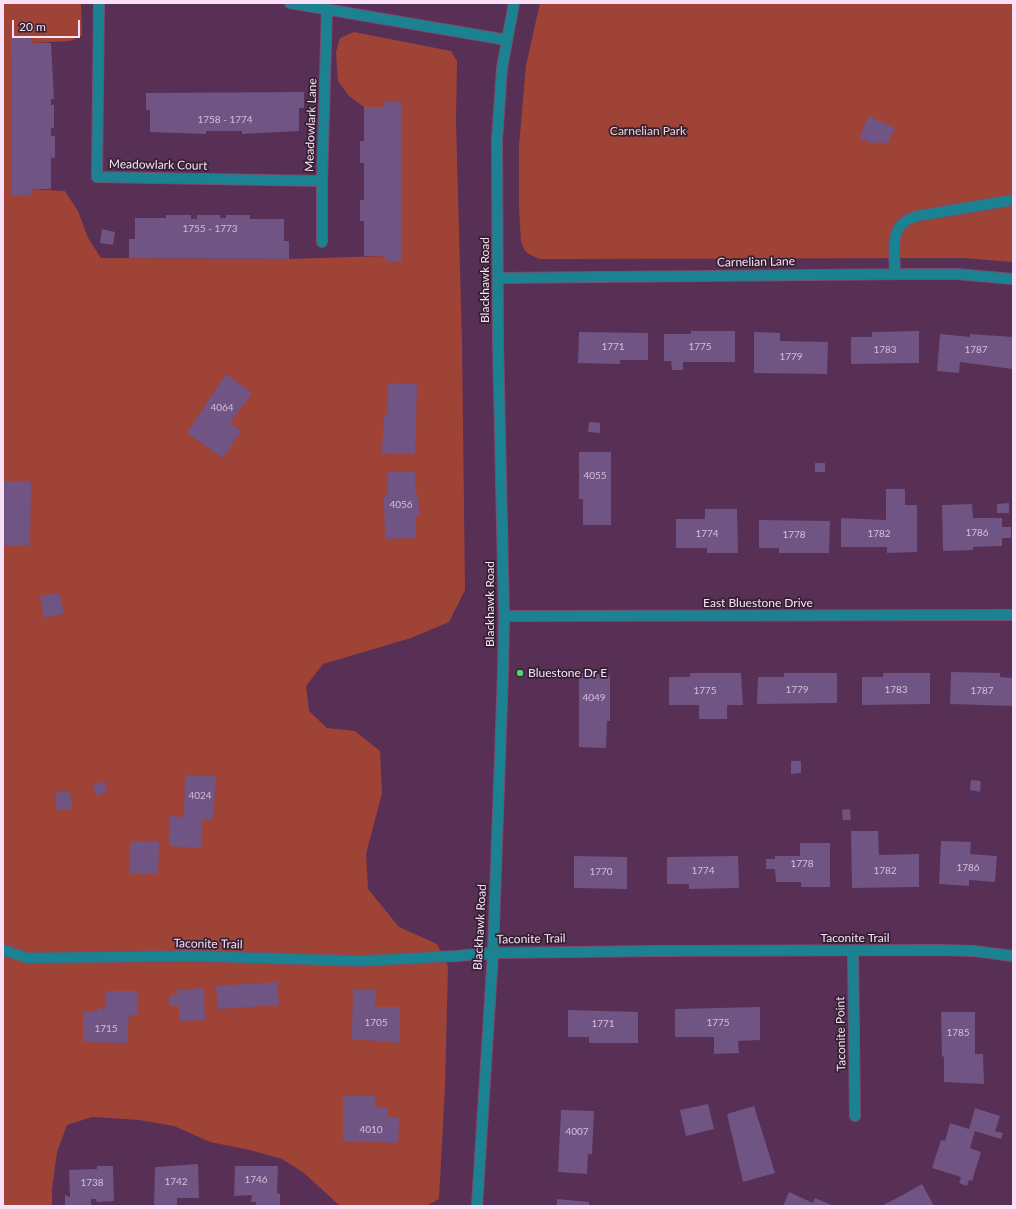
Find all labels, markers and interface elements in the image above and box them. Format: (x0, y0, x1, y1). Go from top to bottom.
scale bar (14, 12, 82, 38)
text: 20 m (19, 19, 46, 34)
street label: Meadowlark Lane (302, 78, 320, 172)
house number: 1758 - 1774 (197, 114, 253, 126)
park label: Carnelian Park (610, 124, 686, 138)
street label: Meadowlark Court (109, 157, 207, 173)
house number: 1755 - 1773 (182, 223, 238, 235)
street label: Blackhawk Road (478, 237, 492, 323)
street label: Carnelian Lane (717, 254, 795, 270)
house number: 1771 (601, 341, 625, 353)
house number: 1775 (688, 341, 712, 353)
house number: 1783 (873, 344, 897, 356)
house number: 1787 (964, 344, 988, 356)
house number: 1779 (779, 351, 803, 363)
house number: 4064 (210, 402, 234, 414)
house number: 4055 (583, 470, 607, 482)
house number: 4056 (389, 499, 413, 511)
house number: 1786 (965, 527, 989, 539)
house number: 1774 (695, 528, 719, 540)
house number: 1782 (867, 528, 891, 540)
house number: 1778 (782, 529, 806, 541)
street label: Blackhawk Road (483, 561, 497, 647)
street label: East Bluestone Drive (703, 596, 813, 610)
place label: Bluestone Dr E (528, 666, 607, 680)
marker: Bluestone Dr E (515, 668, 525, 678)
house number: 1779 (785, 684, 809, 696)
house number: 1783 (884, 684, 908, 696)
house number: 1775 (693, 685, 717, 697)
house number: 1787 (970, 685, 994, 697)
house number: 4049 (582, 692, 606, 704)
house number: 4024 (188, 790, 212, 802)
house number: 1778 (790, 858, 814, 870)
house number: 1786 (956, 862, 980, 874)
house number: 1774 (691, 865, 715, 877)
house number: 1782 (873, 865, 897, 877)
house number: 1770 (589, 866, 613, 878)
street label: Blackhawk Road (471, 884, 489, 970)
street label: Taconite Trail (496, 931, 566, 947)
street label: Taconite Trail (820, 931, 890, 945)
street label: Taconite Trail (173, 936, 243, 952)
street label: Taconite Point (833, 996, 849, 1072)
house number: 1705 (364, 1017, 388, 1029)
house number: 1775 (706, 1017, 730, 1029)
house number: 1771 (591, 1018, 615, 1030)
house number: 1715 (94, 1023, 118, 1035)
house number: 1785 (946, 1027, 970, 1039)
house number: 4010 (359, 1124, 383, 1136)
house number: 4007 (565, 1126, 589, 1138)
house number: 1746 (244, 1174, 268, 1186)
house number: 1742 (164, 1176, 188, 1188)
house number: 1738 (80, 1177, 104, 1189)

